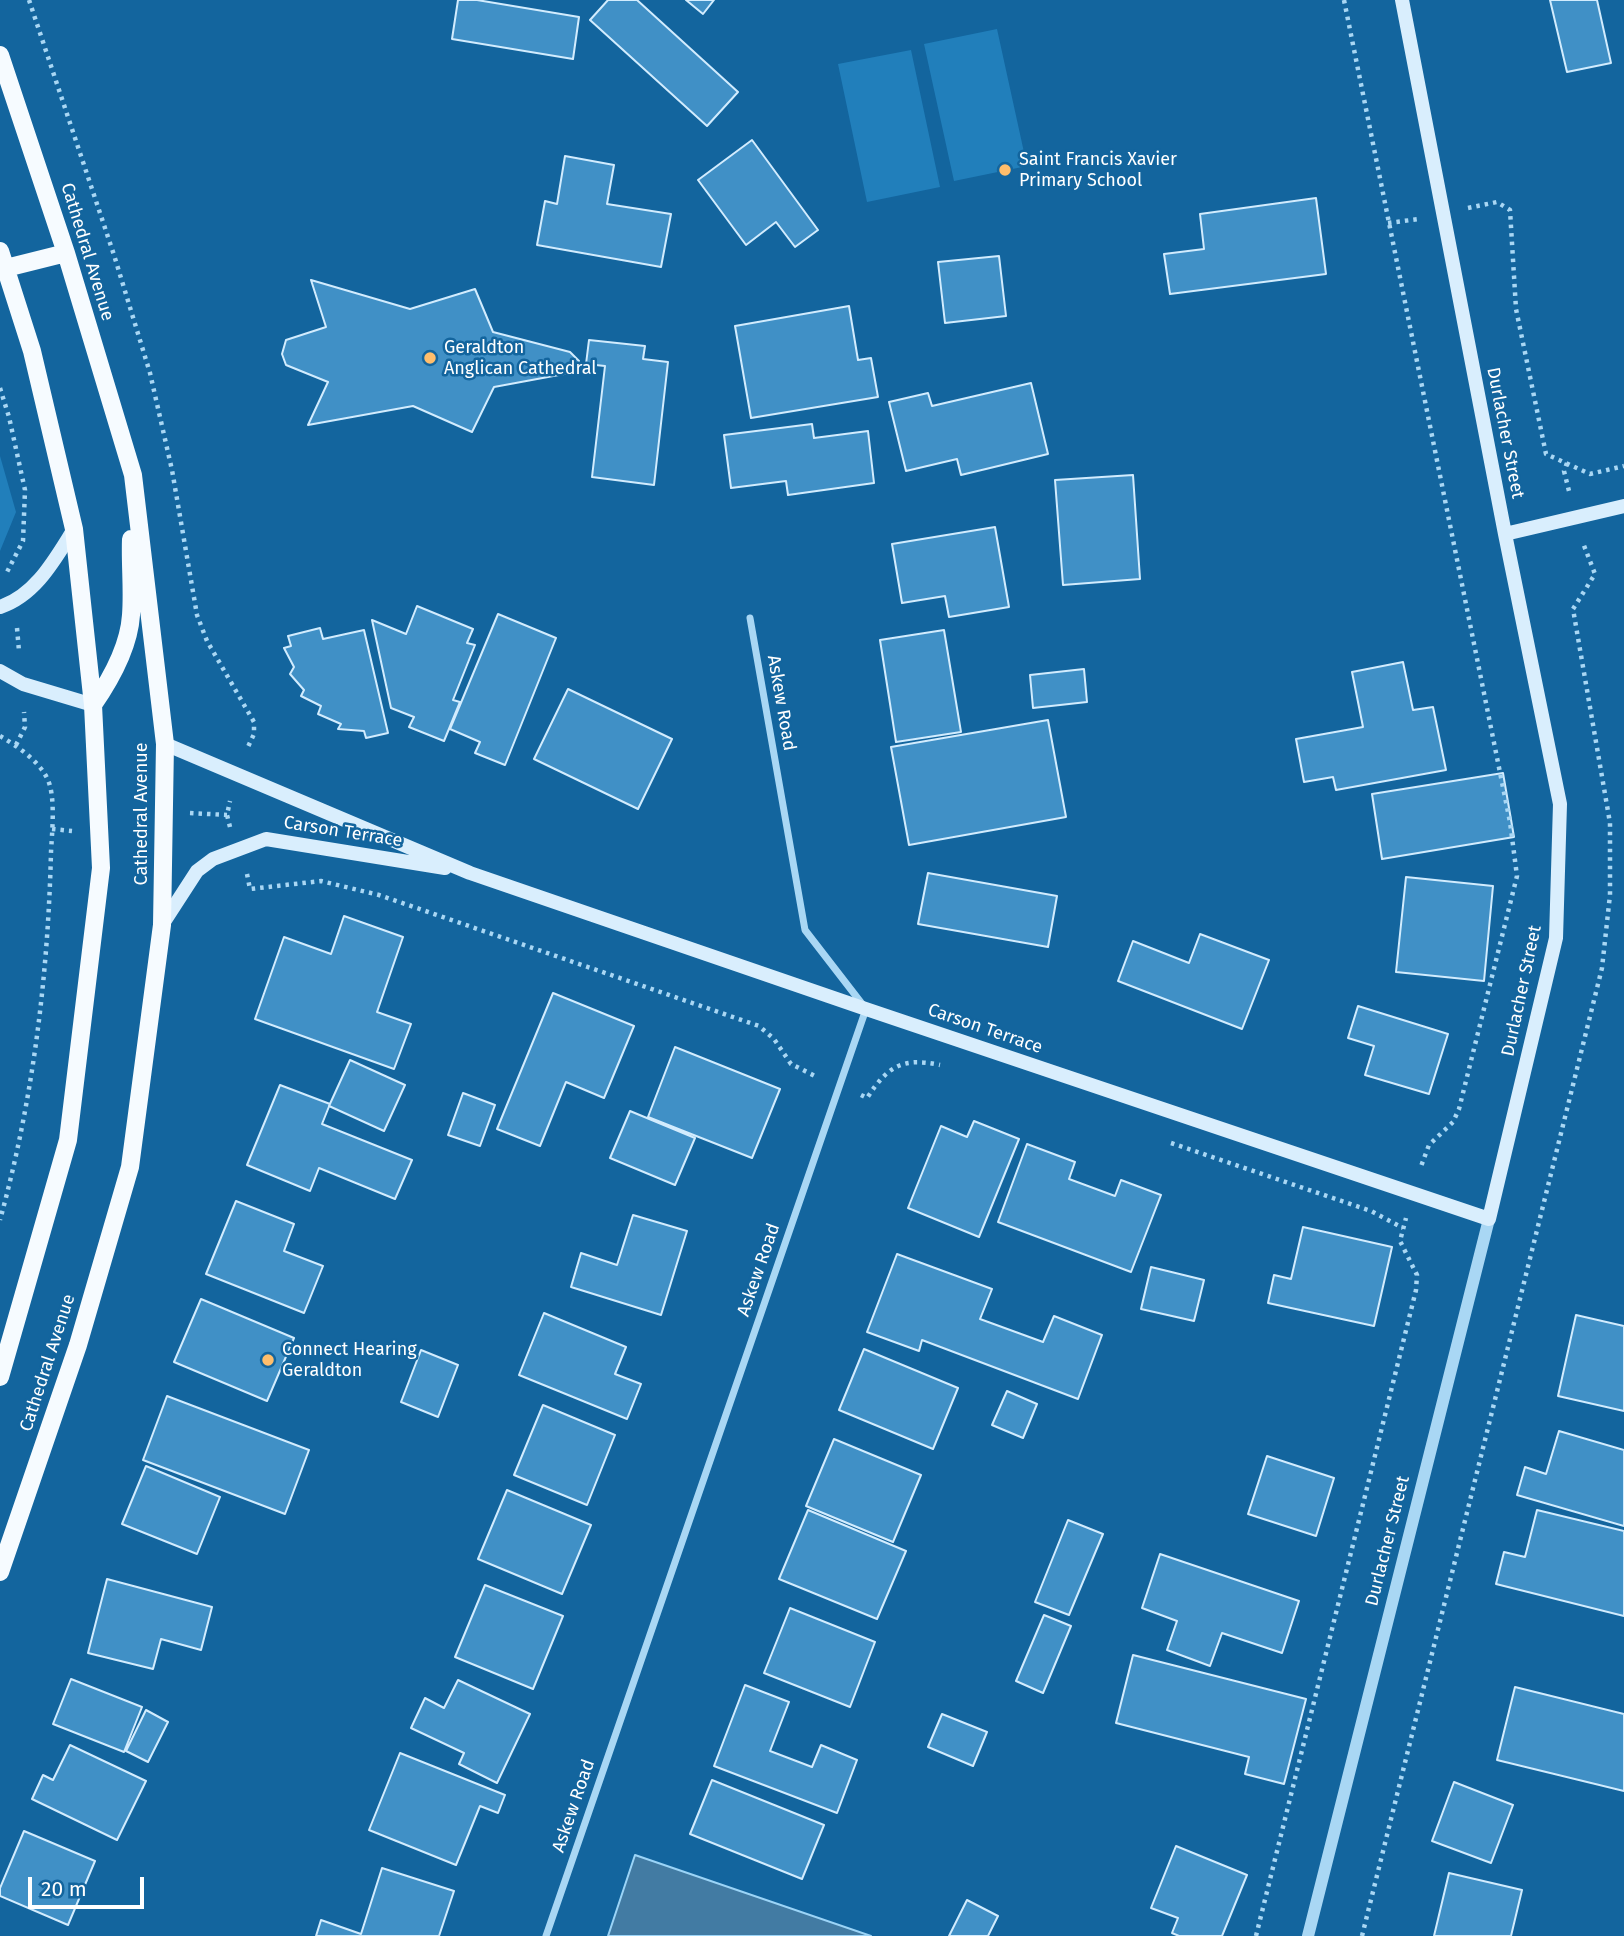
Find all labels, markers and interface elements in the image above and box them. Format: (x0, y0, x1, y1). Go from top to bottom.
place label: Saint Francis Xavier Primary School (1019, 149, 1177, 192)
marker: Saint Francis Xavier Primary School (997, 162, 1013, 178)
street label: Cathedral Avenue (56, 180, 118, 324)
place label: Geraldton Anglican Cathedral (444, 337, 597, 380)
marker: Geraldton Anglican Cathedral (422, 350, 438, 366)
street label: Durlacher Street (1482, 365, 1528, 501)
street label: Askew Road (762, 653, 800, 753)
street label: Cathedral Avenue (131, 742, 153, 886)
street label: Carson Terrace (282, 812, 404, 852)
street label: Durlacher Street (1498, 923, 1546, 1059)
street label: Carson Terrace (925, 999, 1045, 1059)
street label: Askew Road (733, 1221, 785, 1319)
street label: Cathedral Avenue (16, 1292, 80, 1434)
place label: Connect Hearing Geraldton (282, 1339, 417, 1382)
marker: Connect Hearing Geraldton (260, 1352, 276, 1368)
street label: Durlacher Street (1361, 1474, 1415, 1608)
street label: Askew Road (548, 1757, 600, 1855)
scale bar (32, 1862, 147, 1906)
text: 20 m (41, 1876, 87, 1902)

